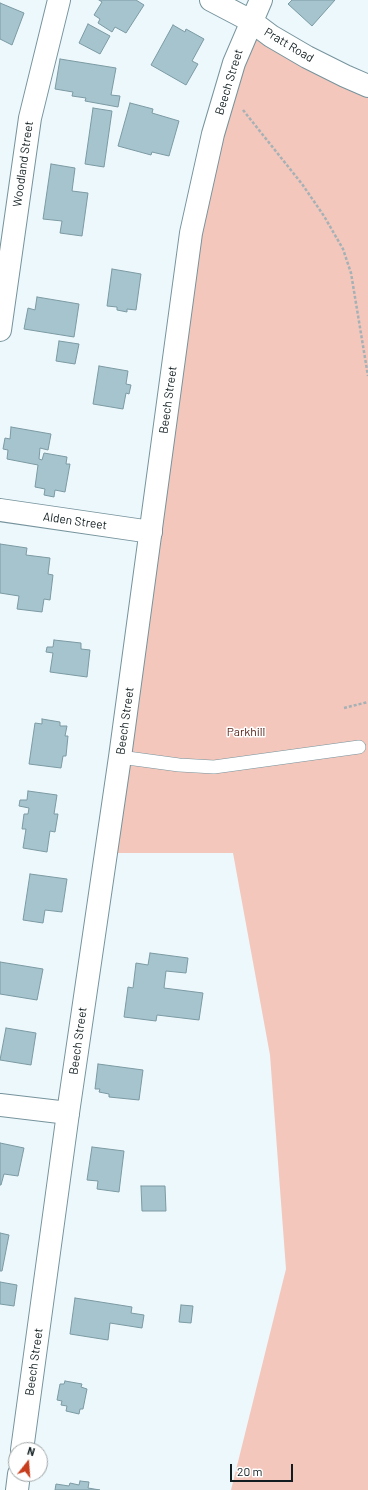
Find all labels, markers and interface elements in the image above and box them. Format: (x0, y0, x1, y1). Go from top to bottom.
street label: Pratt Road (262, 25, 316, 65)
street label: Beech Street (212, 47, 246, 117)
street label: Woodland Street (10, 120, 36, 208)
street label: Beech Street (156, 365, 180, 435)
street label: Alden Street (42, 509, 108, 533)
street label: Beech Street (113, 686, 137, 756)
park label: Parkhill (227, 725, 265, 739)
street label: Beech Street (66, 1006, 90, 1076)
street label: Beech Street (22, 1327, 46, 1397)
north arrow (8, 1442, 48, 1482)
text: N (26, 1444, 37, 1458)
scale bar (232, 1456, 295, 1482)
text: 20 m (237, 1464, 263, 1478)

